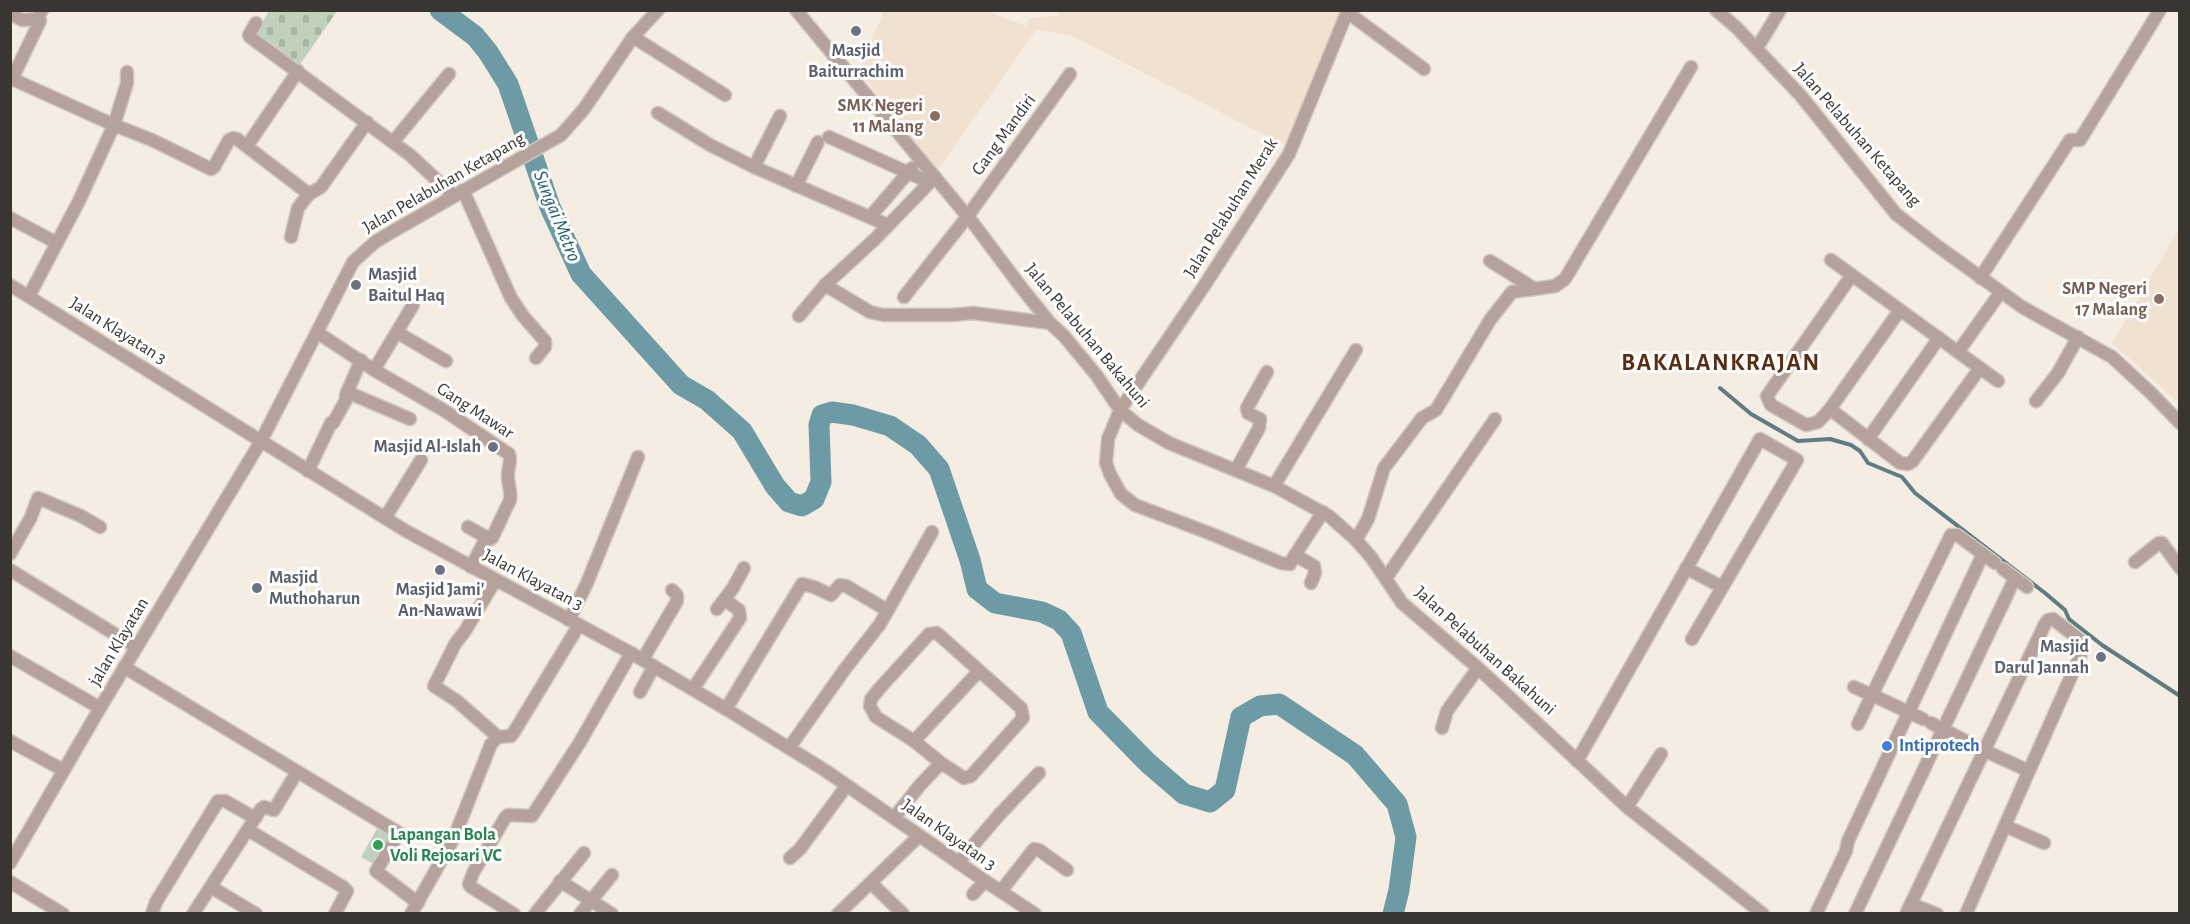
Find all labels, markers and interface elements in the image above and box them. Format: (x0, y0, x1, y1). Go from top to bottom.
marker: Masjid Baiturrachim (849, 24, 863, 38)
place label: Masjid Baiturrachim (808, 42, 904, 81)
street label: Jalan Pelabuhan Ketapang (1790, 60, 1924, 210)
street label: Gang Mandiri (969, 91, 1039, 179)
place label: SMK Negeri 11 Malang (838, 97, 924, 136)
marker: SMK Negeri 11 Malang (928, 109, 942, 123)
street label: Jalan Pelabuhan Ketapang (360, 129, 528, 237)
street label: Jalan Pelabuhan Merak (1181, 134, 1282, 281)
water label: Sungai Metro (530, 168, 584, 264)
street label: Jalan Pelabuhan Bakahuni (1021, 260, 1153, 412)
place label: Masjid Baitul Haq (368, 266, 445, 305)
marker: Masjid Baitul Haq (349, 278, 363, 292)
place label: SMP Negeri 17 Malang (2062, 280, 2148, 319)
marker: SMP Negeri 17 Malang (2152, 292, 2166, 306)
street label: Jalan Klayatan 3 (67, 294, 169, 368)
district label: BAKALANKRAJAN (1621, 351, 1821, 375)
street label: Gang Mawar (433, 380, 517, 443)
place label: Masjid Al-Islah (374, 438, 481, 456)
marker: Masjid Al-Islah (486, 440, 500, 454)
street label: Jalan Klayatan 3 (480, 546, 586, 614)
marker: Masjid Jami' An-Nawawi (433, 563, 447, 577)
place label: Masjid Muthoharun (269, 569, 360, 608)
marker: Masjid Muthoharun (250, 581, 264, 595)
place label: Masjid Jami' An-Nawawi (396, 581, 484, 620)
street label: Jalan Pelabuhan Bakahuni (1411, 583, 1559, 719)
street label: jalan Klayatan (86, 595, 152, 689)
place label: Masjid Darul Jannah (1994, 638, 2090, 677)
marker: Masjid Darul Jannah (2094, 650, 2108, 664)
place label: Intiprotech (1899, 737, 1980, 755)
marker: Intiprotech (1880, 739, 1894, 753)
street label: Jalan Klayatan 3 (899, 796, 999, 874)
place label: Lapangan Bola Voli Rejosari VC (390, 826, 503, 865)
marker: Lapangan Bola Voli Rejosari VC (371, 838, 385, 852)

